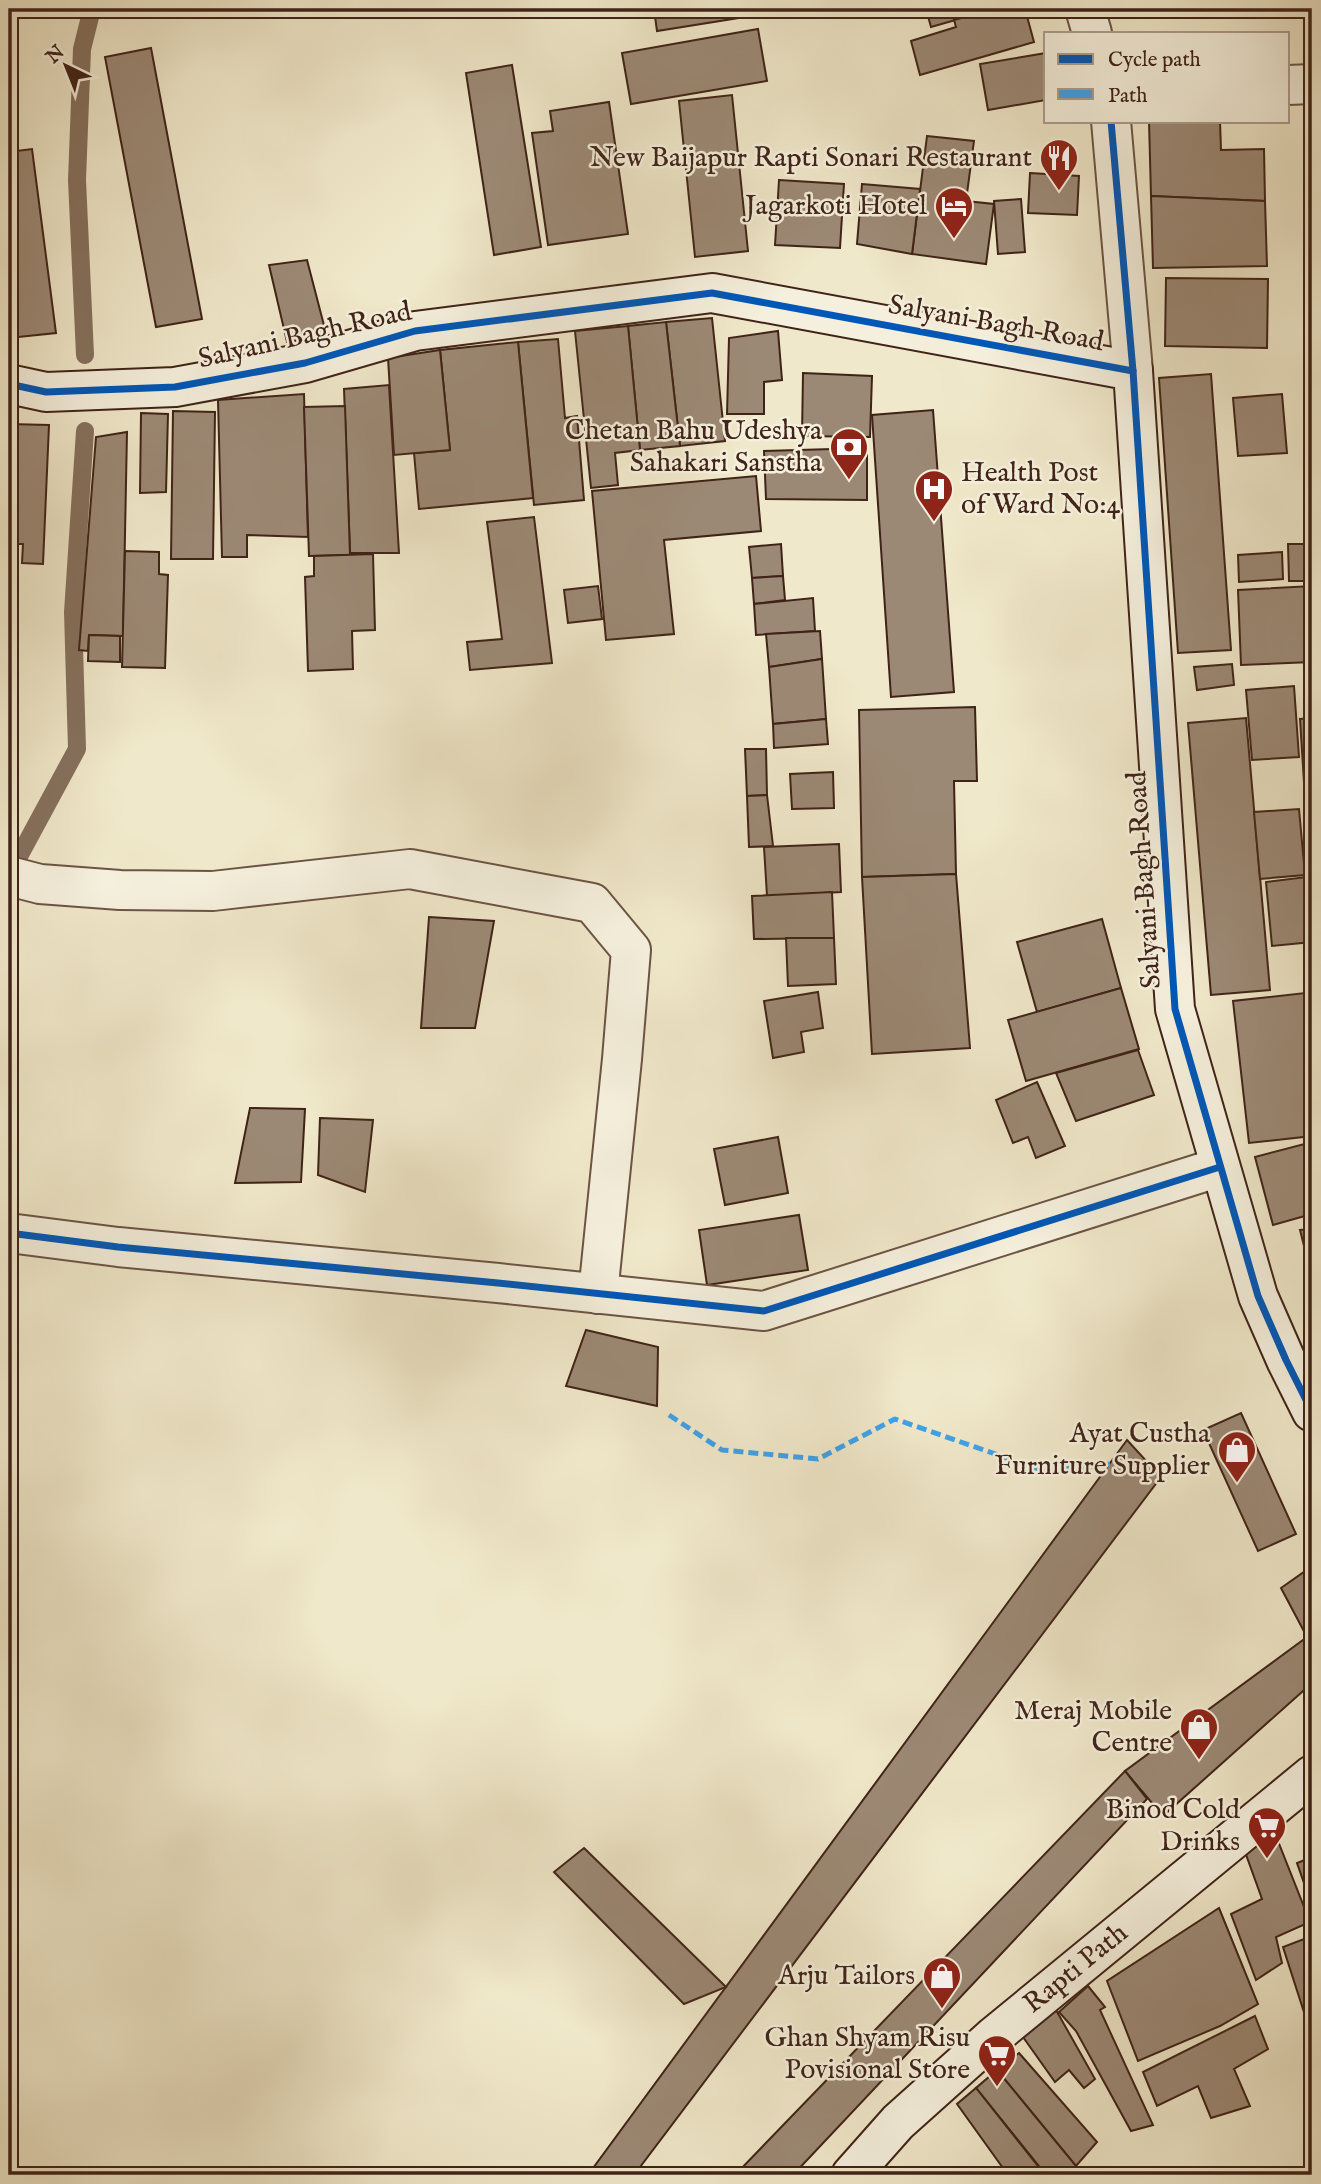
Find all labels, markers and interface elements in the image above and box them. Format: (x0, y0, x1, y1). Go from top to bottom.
north arrow (32, 32, 102, 102)
legend (1044, 32, 1290, 122)
text: N (41, 40, 70, 70)
text: Cycle path (1108, 47, 1201, 74)
text: Path (1108, 83, 1147, 110)
restaurant icon: New Baijapur Rapti Sonari Restaurant (1038, 137, 1080, 192)
place label: New Baijapur Rapti Sonari Restaurant (590, 141, 1032, 176)
hotel icon: Jagarkoti Hotel (933, 185, 975, 240)
place label: Jagarkoti Hotel (742, 189, 927, 224)
street label: Salyani Bagh Road (886, 288, 1106, 360)
street label: Salyani Bagh Road (195, 294, 415, 378)
place label: Chetan Bahu Udeshya Sahakari Sanstha (565, 414, 823, 481)
bank icon: Chetan Bahu Udeshya Sahakari Sanstha (828, 426, 870, 481)
place label: Health Post of Ward No:4 (961, 456, 1121, 523)
hospital icon: Health Post of Ward No:4 (913, 468, 955, 523)
street label: Salyani Bagh Road (1120, 770, 1170, 990)
place label: Ayat Custha Furniture Supplier (995, 1417, 1211, 1484)
shop icon: Ayat Custha Furniture Supplier (1216, 1429, 1258, 1484)
place label: Meraj Mobile Centre (1014, 1694, 1172, 1761)
shop icon: Meraj Mobile Centre (1178, 1706, 1220, 1761)
place label: Binod Cold Drinks (1105, 1793, 1240, 1860)
supermarket icon: Binod Cold Drinks (1246, 1805, 1288, 1860)
street label: Rapti Path (1017, 1916, 1135, 2022)
shop icon: Arju Tailors (921, 1955, 963, 2010)
place label: Arju Tailors (777, 1959, 915, 1994)
place label: Ghan Shyam Risu Povisional Store (764, 2021, 970, 2088)
supermarket icon: Ghan Shyam Risu Povisional Store (976, 2033, 1018, 2088)

